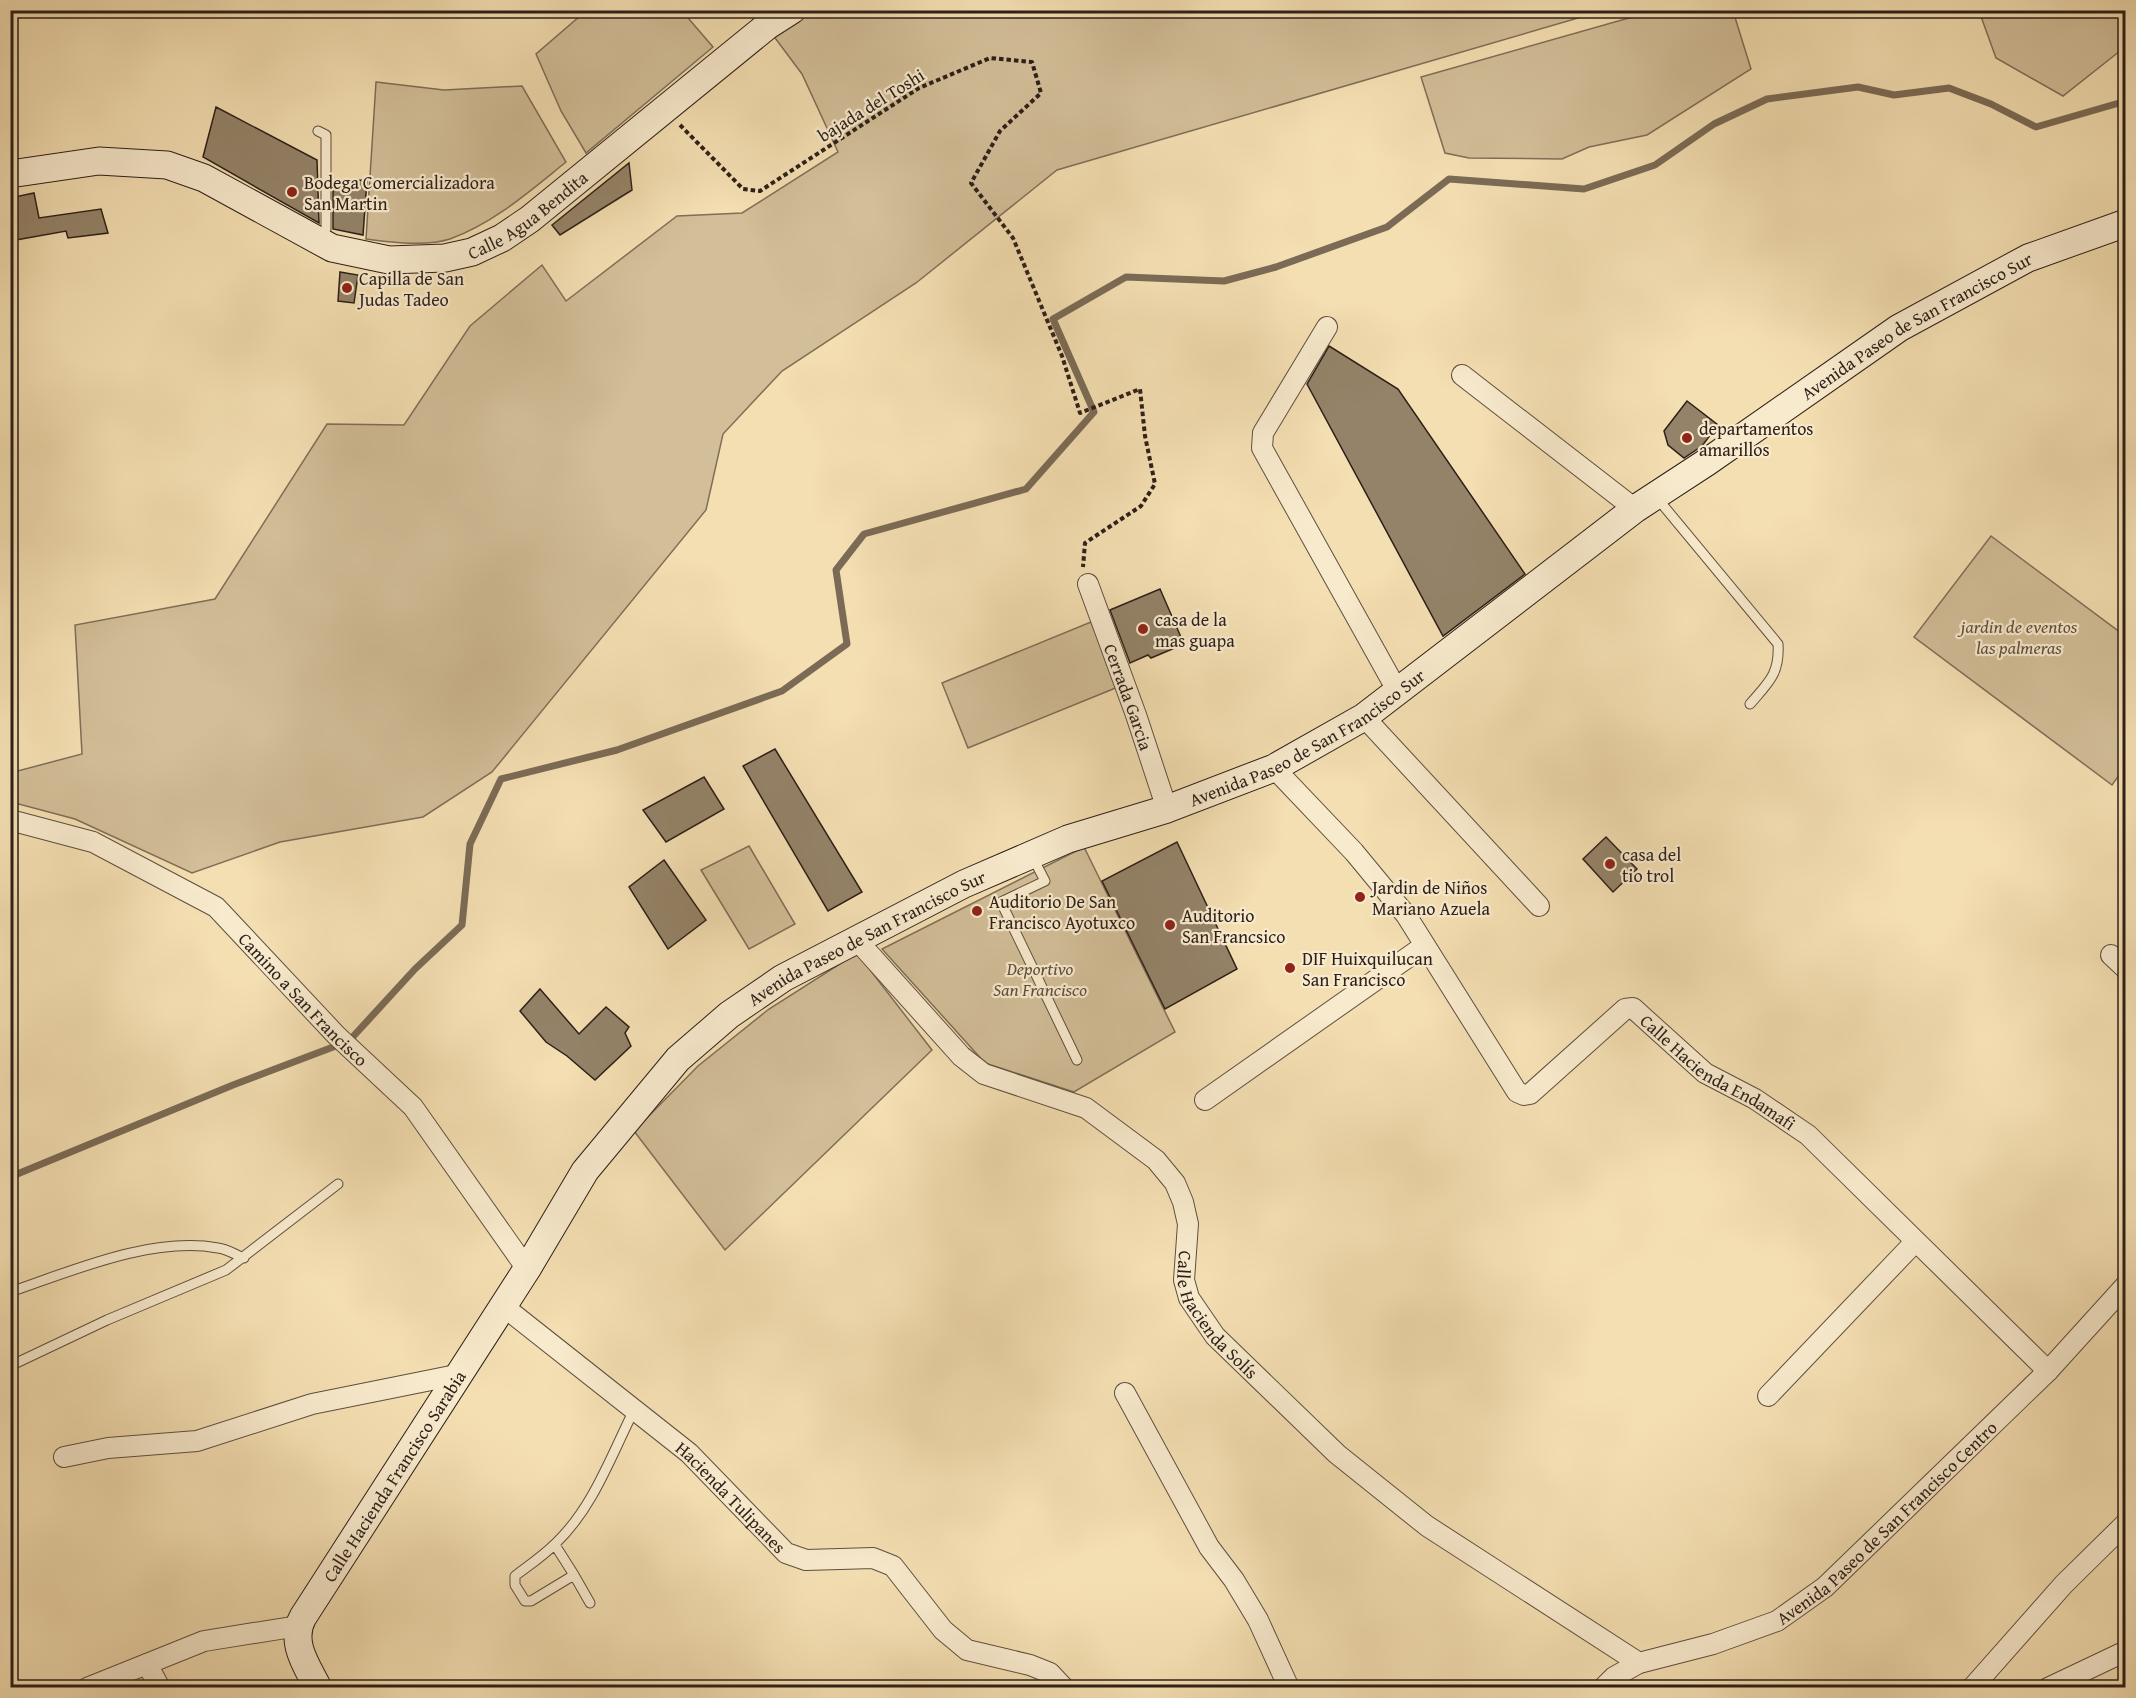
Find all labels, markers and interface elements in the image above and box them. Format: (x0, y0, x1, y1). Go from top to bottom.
street label: bajada del Toshi (812, 61, 930, 149)
street label: Calle Agua Bendita (463, 164, 594, 266)
place label: Bodega Comercializadora San Martin (304, 169, 495, 217)
marker: Bodega Comercializadora San Martin (285, 185, 299, 199)
street label: Avenida Paseo de San Francisco Sur (1795, 245, 2037, 406)
place label: Capilla de San Judas Tadeo (357, 265, 464, 313)
marker: Capilla de San Judas Tadeo (340, 281, 354, 295)
place label: departamentos amarillos (1699, 415, 1814, 463)
marker: departamentos amarillos (1680, 431, 1694, 445)
place label: casa de la mas guapa (1155, 606, 1235, 654)
park label: jardin de eventos las palmeras (1957, 613, 2078, 661)
marker: casa de la mas guapa (1136, 622, 1150, 636)
street label: Cerrada Garcia (1097, 640, 1160, 754)
street label: Avenida Paseo de San Francisco Sur (1185, 661, 1431, 813)
place label: casa del tio trol (1622, 841, 1681, 889)
marker: casa del tio trol (1603, 857, 1617, 871)
street label: Avenida Paseo de San Francisco Sur (742, 863, 990, 1012)
place label: Jardin de Niños Mariano Azuela (1370, 874, 1491, 922)
place label: Auditorio De San Francisco Ayotuxco (989, 888, 1135, 936)
marker: Jardin de Niños Mariano Azuela (1353, 890, 1367, 904)
place label: Auditorio San Francsico (1182, 902, 1285, 950)
marker: Auditorio De San Francisco Ayotuxco (970, 904, 984, 918)
marker: Auditorio San Francsico (1163, 918, 1177, 932)
street label: Camino a San Francisco (232, 926, 375, 1072)
place label: DIF Huixquilucan San Francisco (1302, 945, 1433, 993)
park label: Deportivo San Francisco (993, 955, 1087, 1003)
marker: DIF Huixquilucan San Francisco (1283, 961, 1297, 975)
street label: Calle Hacienda Endamafi (1634, 1007, 1802, 1137)
street label: Calle Hacienda Solís (1171, 1250, 1265, 1385)
street label: Calle Hacienda Francisco Sarabia (316, 1364, 472, 1587)
street label: Avenida Paseo de San Francisco Centro (1770, 1414, 2003, 1631)
street label: Hacienda Tulipanes (670, 1434, 793, 1559)

